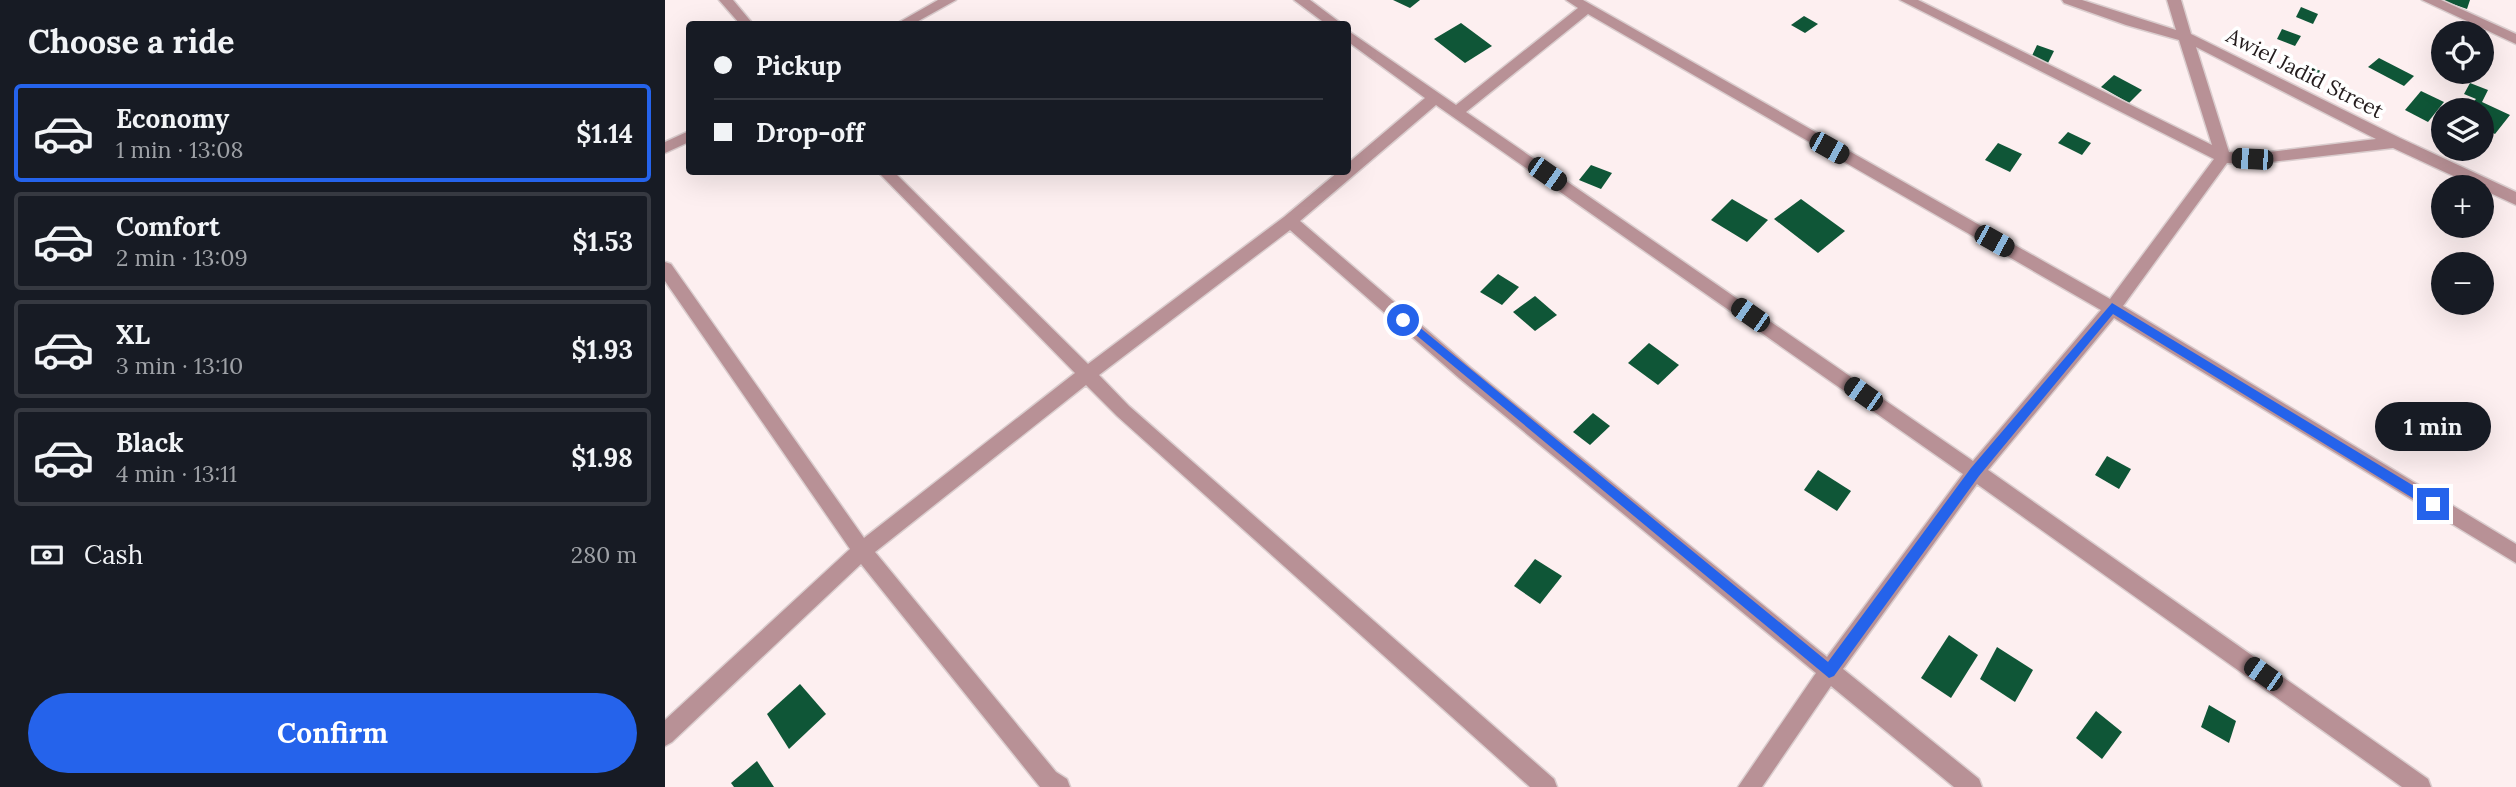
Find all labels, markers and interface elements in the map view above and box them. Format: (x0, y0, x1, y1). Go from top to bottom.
text: Choose a ride (28, 21, 235, 62)
street label: Awiel Jadid Street (2221, 21, 2389, 125)
map controls (2431, 21, 2494, 315)
button: locate (2431, 21, 2494, 84)
text: Pickup (756, 49, 842, 82)
button: layers (2431, 98, 2494, 161)
icon: car (32, 102, 95, 165)
text: Economy (116, 102, 229, 135)
text: Drop-off (756, 116, 864, 149)
text: $1.14 (576, 117, 633, 150)
car (1806, 129, 1853, 167)
text: 1 min · 13:08 (116, 135, 243, 164)
car (2231, 147, 2274, 171)
car (1524, 153, 1571, 195)
button: + (2431, 175, 2494, 238)
icon: car (32, 210, 95, 273)
text: Comfort (116, 210, 220, 243)
car (1971, 222, 2018, 260)
text: $1.53 (572, 225, 633, 258)
text: 2 min · 13:09 (116, 243, 248, 272)
button: − (2431, 252, 2494, 315)
car (1727, 294, 1774, 336)
route start (1387, 304, 1419, 336)
icon: car (32, 318, 95, 381)
text: XL (116, 318, 150, 351)
text: $1.93 (572, 333, 633, 366)
text: 3 min · 13:10 (116, 351, 243, 380)
car (1840, 373, 1887, 415)
callout: 1 min (2375, 402, 2491, 452)
text: 1 min (2404, 412, 2462, 441)
icon: car (32, 426, 95, 489)
text: Black (116, 426, 184, 459)
text: $1.98 (571, 441, 633, 474)
text: 4 min · 13:11 (116, 459, 237, 488)
route end (2417, 488, 2449, 520)
icon: cash (28, 536, 66, 574)
text: Cash (84, 538, 143, 571)
text: 280 m (571, 540, 637, 569)
car (2240, 653, 2287, 695)
button: Confirm (28, 693, 637, 773)

